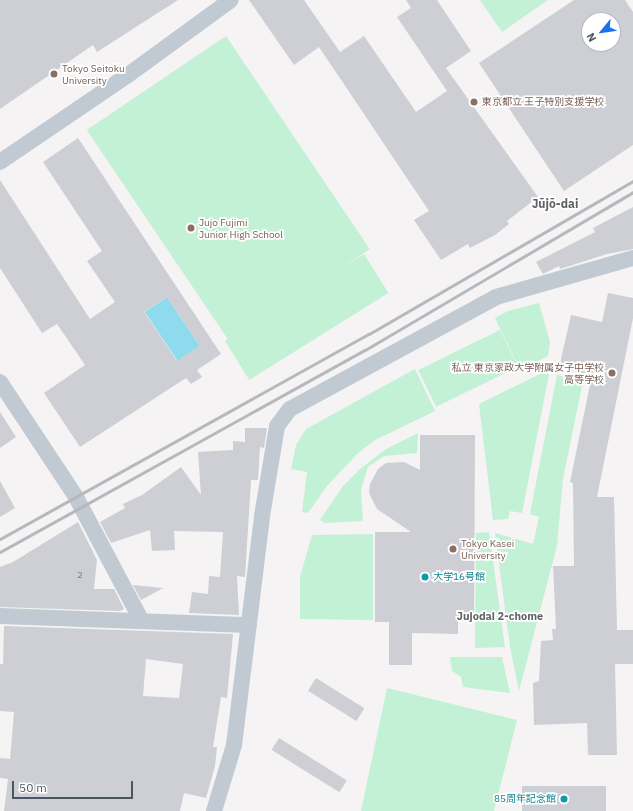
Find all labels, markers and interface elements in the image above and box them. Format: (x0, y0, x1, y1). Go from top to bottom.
north arrow (581, 12, 621, 52)
text: N (583, 30, 599, 44)
place label: Tokyo Seitoku University (62, 62, 125, 86)
marker: Tokyo Seitoku University (49, 69, 59, 79)
place label: 東京都立 王子特別支援学校 (482, 96, 604, 108)
marker: 東京都立 王子特別支援学校 (469, 97, 479, 107)
district label: Jūjō-dai (532, 197, 578, 211)
place label: Jujo Fujimi Junior High School (199, 216, 283, 240)
marker: Jujo Fujimi Junior High School (186, 223, 196, 233)
place label: 私立 東京家政大学附属女子中学校 高等学校 (452, 361, 604, 384)
marker: 私立 東京家政大学附属女子中学校 高等学校 (607, 368, 617, 378)
place label: Tokyo Kasei University (461, 537, 514, 560)
marker: Tokyo Kasei University (448, 544, 458, 554)
house number: ２ (76, 571, 84, 581)
place label: 大学16号館 (433, 571, 485, 583)
marker: 大学16号館 (420, 572, 430, 582)
district label: Jujodai 2-chome (457, 609, 543, 623)
scale bar (14, 773, 135, 799)
text: 50 m (19, 780, 47, 795)
place label: 85周年記念館 (494, 793, 556, 805)
marker: 85周年記念館 (559, 794, 569, 804)

